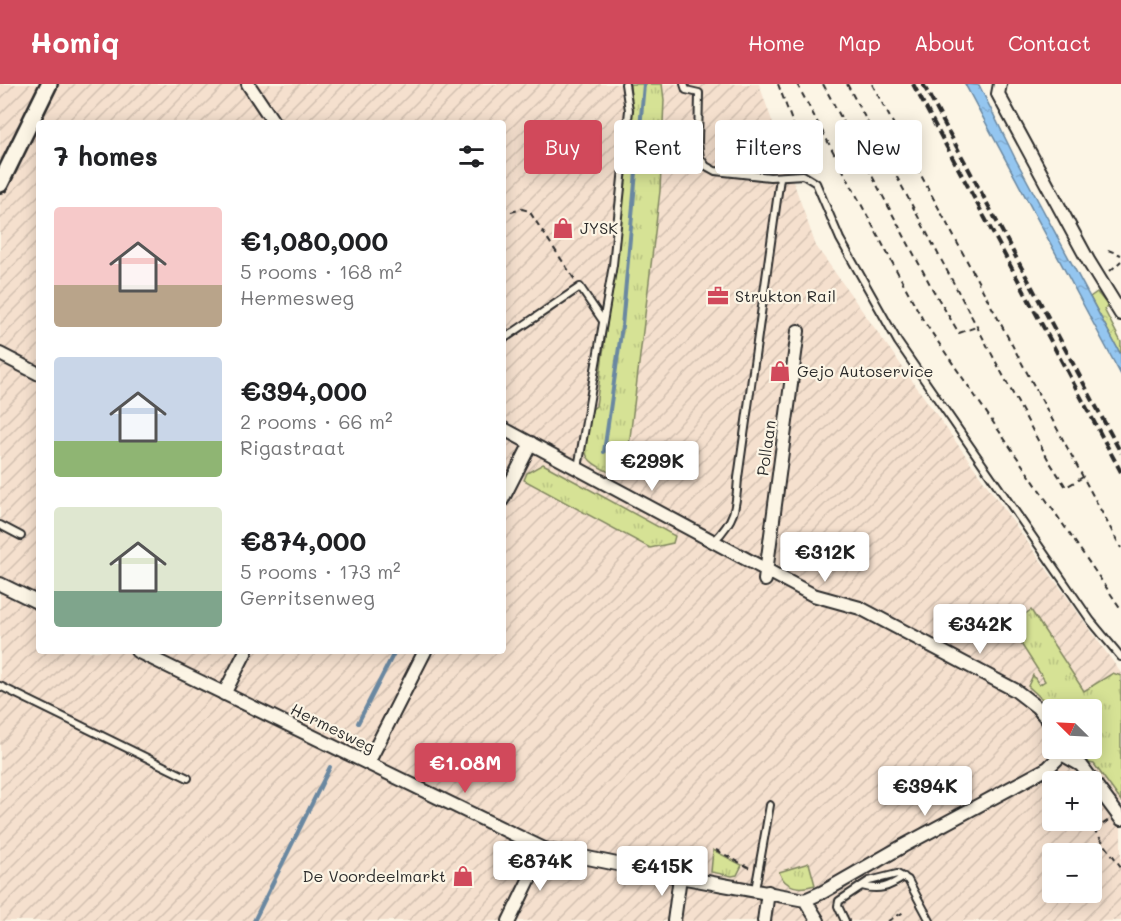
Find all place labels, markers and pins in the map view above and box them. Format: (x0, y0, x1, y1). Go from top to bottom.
shop icon: JYSK (551, 216, 575, 240)
place label: JYSK (580, 217, 618, 238)
office icon: Strukton Rail (706, 284, 730, 308)
place label: Strukton Rail (735, 285, 836, 306)
shop icon: Gejo Autoservice (768, 359, 792, 383)
place label: Gejo Autoservice (797, 360, 933, 381)
pin: €299K (610, 441, 694, 492)
pin: €312K (783, 532, 867, 583)
pin: €342K (938, 604, 1022, 655)
pin: €1.08M (416, 743, 514, 794)
pin: €394K (883, 766, 967, 817)
pin: €874K (498, 841, 582, 892)
pin: €415K (620, 846, 704, 897)
shop icon: De Voordeelmarkt (451, 864, 475, 888)
place label: De Voordeelmarkt (302, 865, 446, 886)

